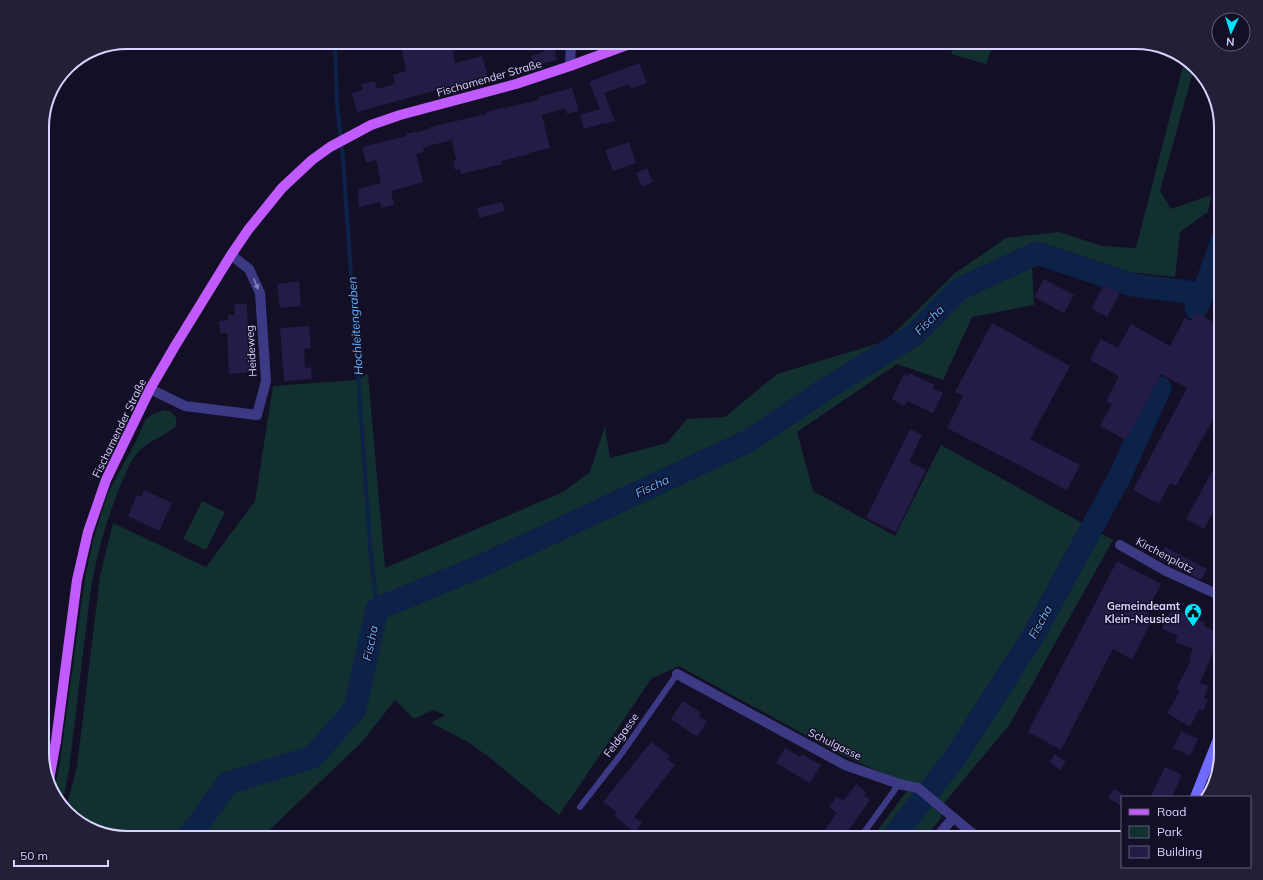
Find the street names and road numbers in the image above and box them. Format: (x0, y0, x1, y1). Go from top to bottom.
street label: Fischamender Straße (435, 56, 543, 100)
street label: Heideweg (242, 325, 260, 377)
street label: Fischamender Straße (89, 376, 149, 480)
street label: Kirchenplatz (1134, 534, 1196, 576)
street label: Feldgasse (600, 710, 642, 760)
street label: Schulgasse (806, 725, 864, 763)

